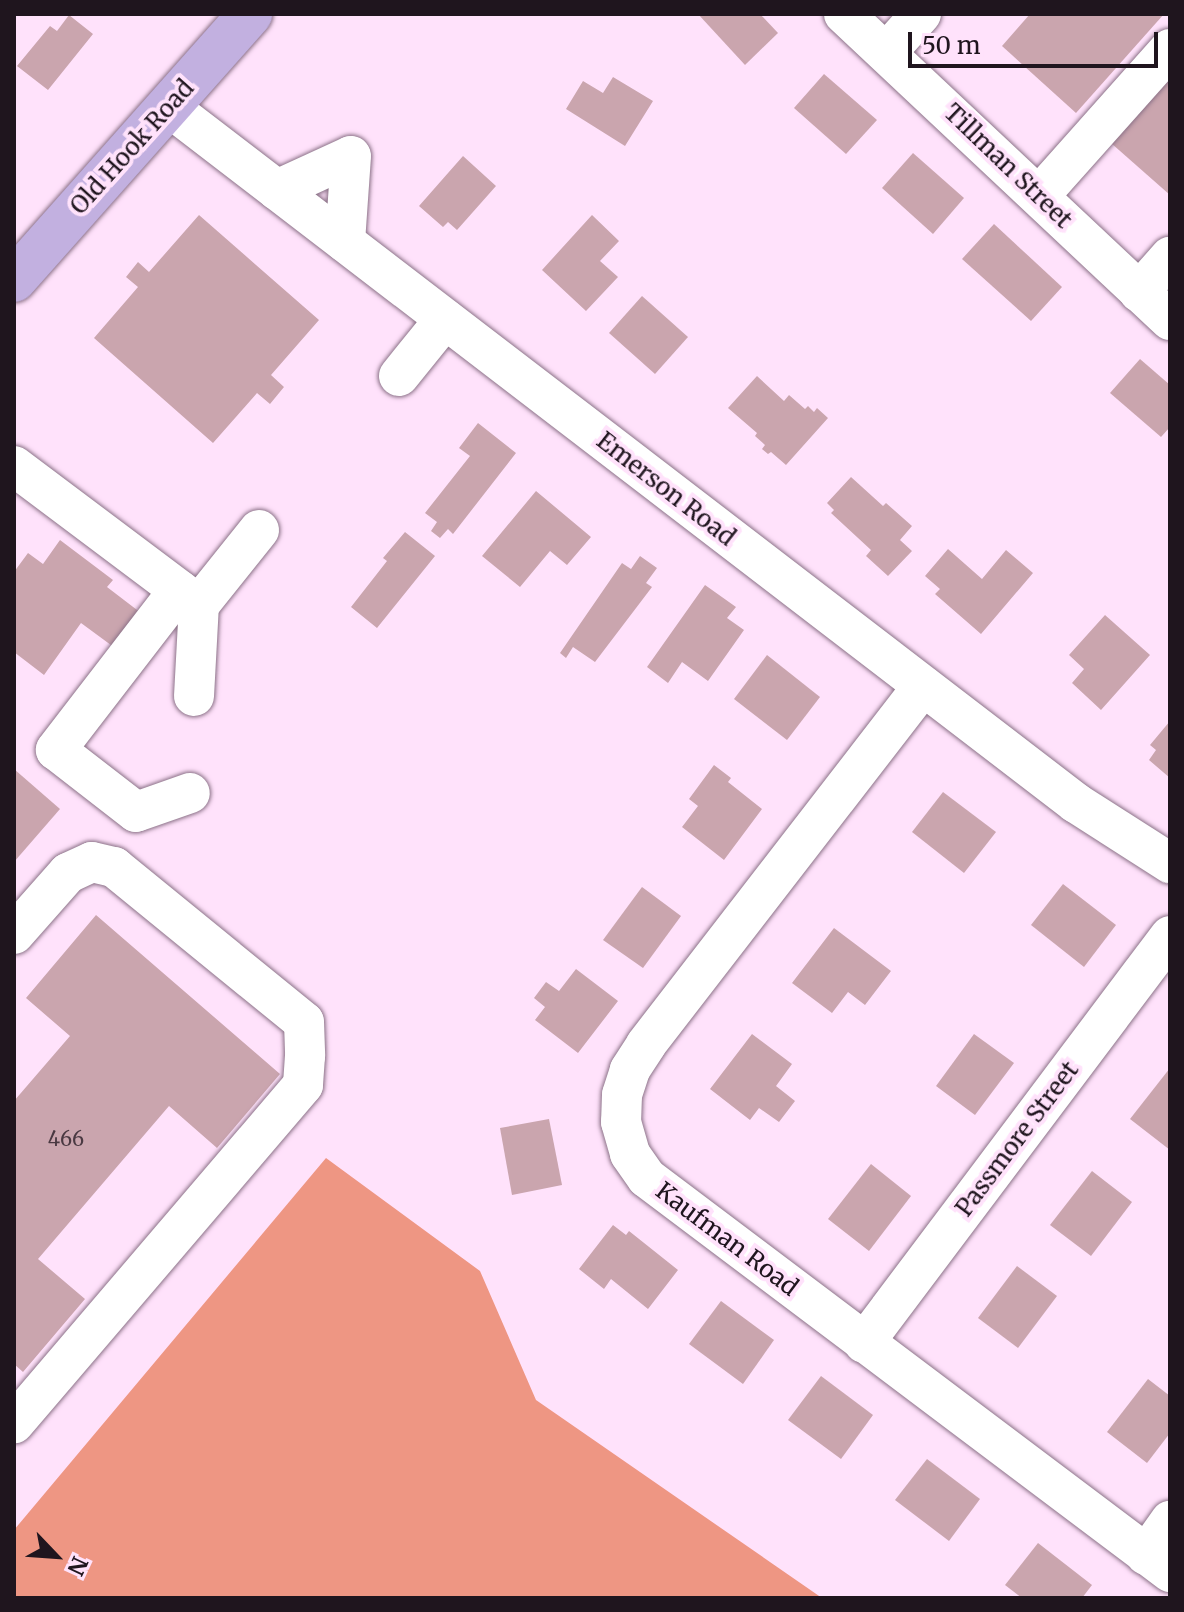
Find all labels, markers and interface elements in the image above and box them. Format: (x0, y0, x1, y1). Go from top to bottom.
scale bar (912, 16, 1162, 66)
text: 50 m (922, 30, 981, 61)
street label: Old Hook Road (64, 74, 200, 220)
street label: Tillman Street (938, 98, 1078, 234)
street label: Emerson Road (591, 426, 741, 552)
street label: Passmore Street (949, 1056, 1085, 1222)
house number: 466 (48, 1126, 84, 1150)
street label: Kaufman Road (650, 1176, 804, 1302)
north arrow (16, 1516, 96, 1596)
text: N (61, 1552, 94, 1580)

